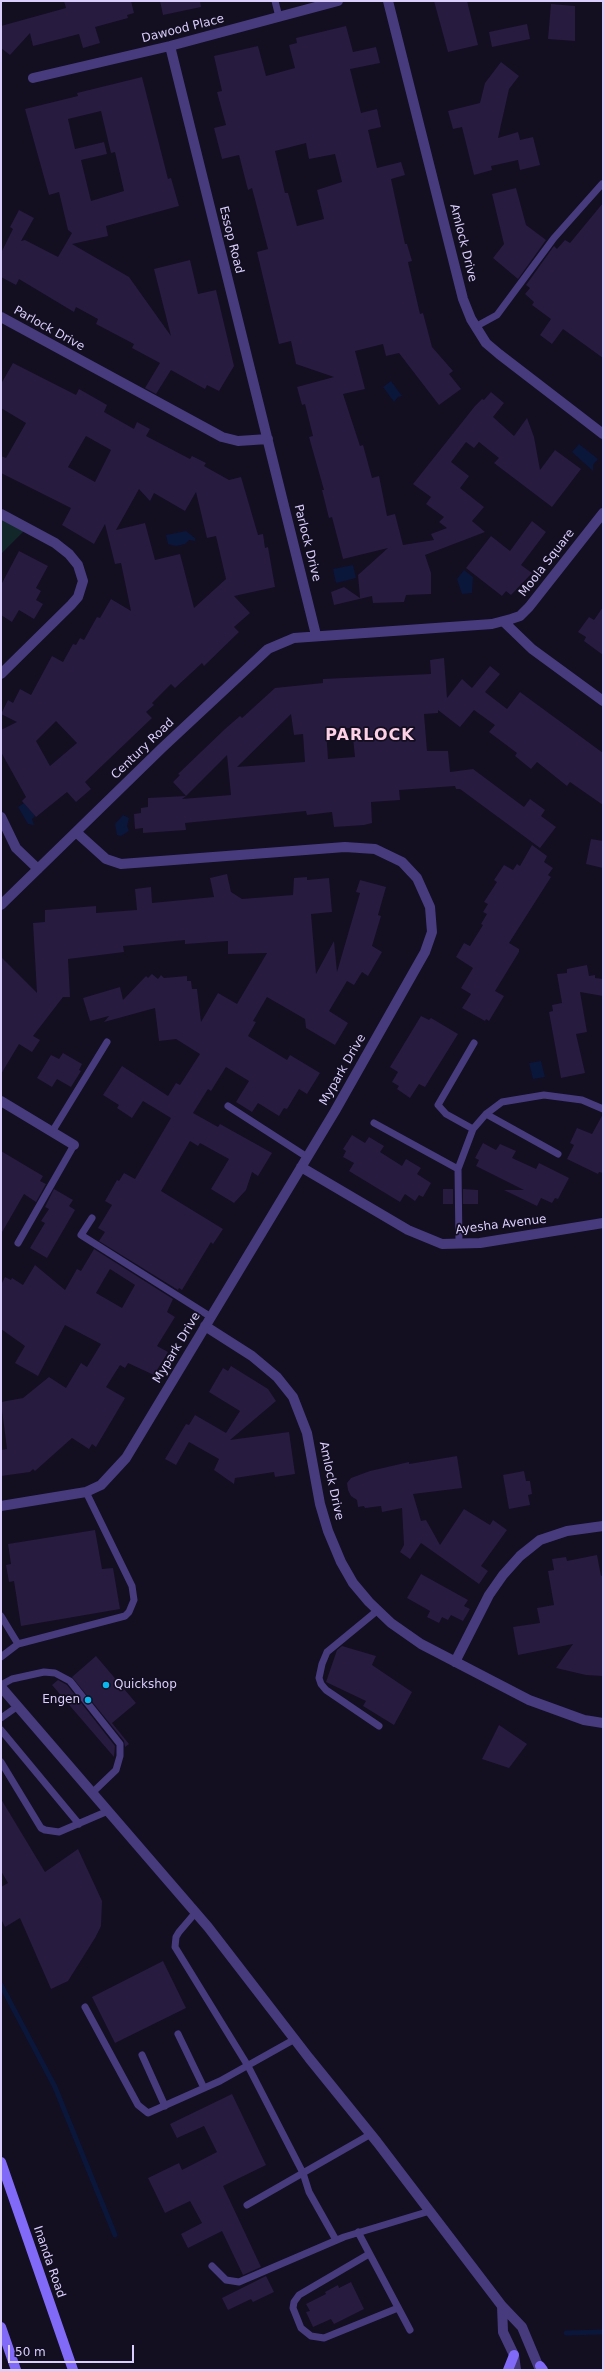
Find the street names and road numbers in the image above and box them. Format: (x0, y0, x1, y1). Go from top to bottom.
street label: Dawood Place (140, 12, 226, 46)
street label: Amlock Drive (446, 202, 480, 284)
street label: Essop Road (216, 205, 246, 275)
street label: Parlock Drive (11, 304, 87, 354)
street label: Parlock Drive (290, 503, 324, 583)
street label: Moola Square (516, 526, 578, 600)
street label: Century Road (109, 715, 177, 783)
street label: Mypark Drive (317, 1032, 369, 1108)
street label: Ayesha Avenue (455, 1212, 547, 1238)
street label: Mypark Drive (150, 1310, 204, 1386)
street label: Amlock Drive (316, 1440, 346, 1522)
street label: Inanda Road (30, 2224, 68, 2300)

